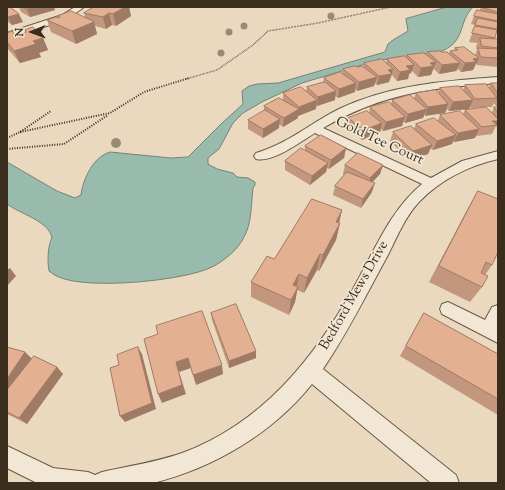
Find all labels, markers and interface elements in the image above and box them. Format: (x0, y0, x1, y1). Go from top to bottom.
north arrow (12, 12, 52, 52)
text: N (12, 28, 28, 37)
street label: Gold Tee Court (332, 114, 426, 170)
street label: Bedford Mews Drive (317, 238, 393, 354)

